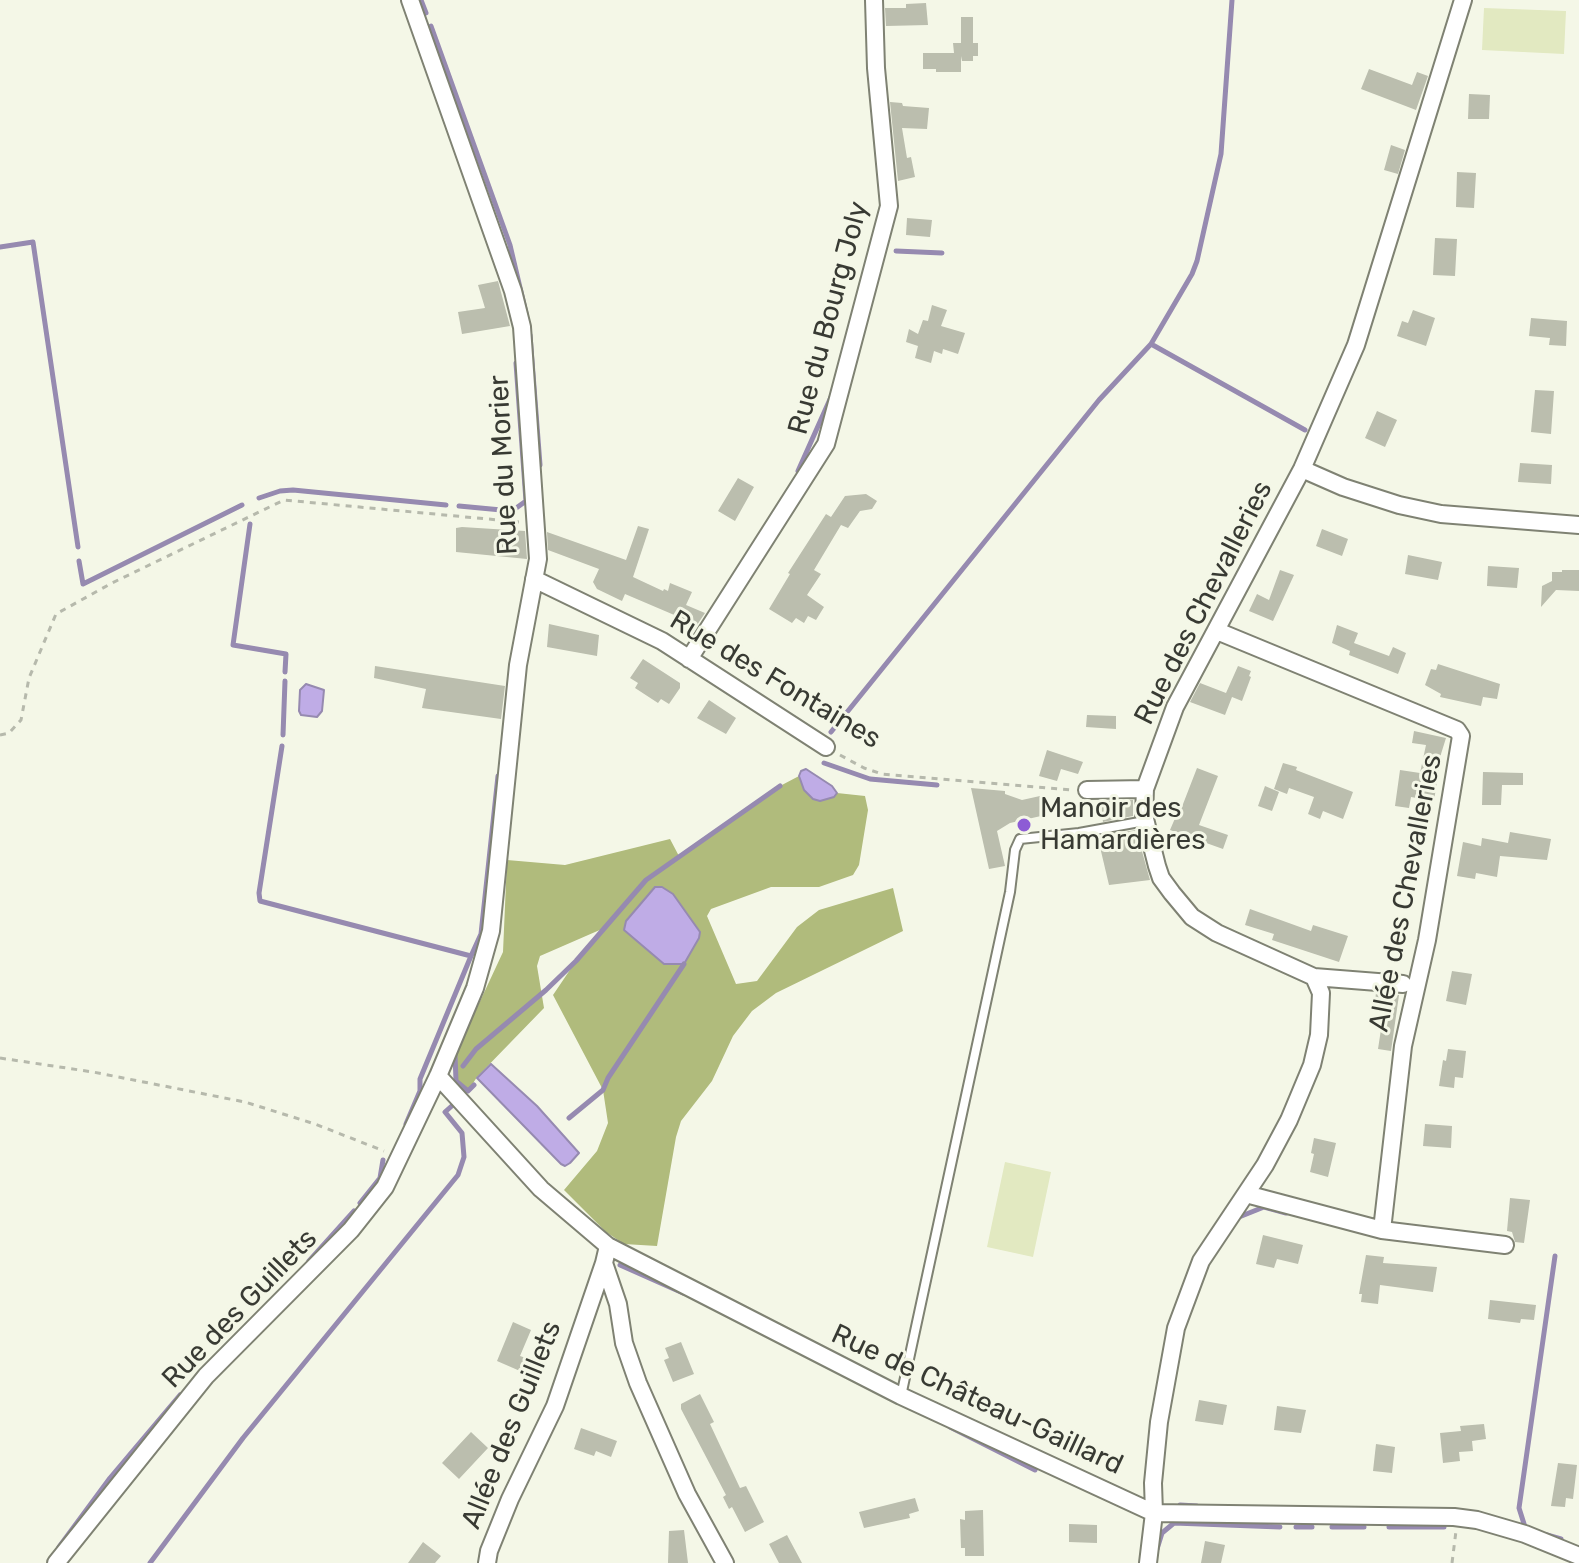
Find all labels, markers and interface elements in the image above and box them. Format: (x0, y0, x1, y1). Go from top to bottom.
street label: Rue du Bourg Joly (782, 198, 876, 438)
street label: Rue du Morier (483, 374, 525, 556)
street label: Rue des Chevalleries (1128, 475, 1280, 731)
street label: Rue des Fontaines (663, 604, 887, 756)
street label: Allée des Chevalleries (1363, 751, 1449, 1035)
place label: Manoir des Hamardières (1040, 792, 1206, 858)
marker: Manoir des Hamardières (1015, 816, 1033, 834)
street label: Rue des Guillets (156, 1222, 324, 1396)
street label: Allée des Guillets (455, 1316, 569, 1534)
street label: Rue de Château-Gaillard (826, 1318, 1128, 1482)

